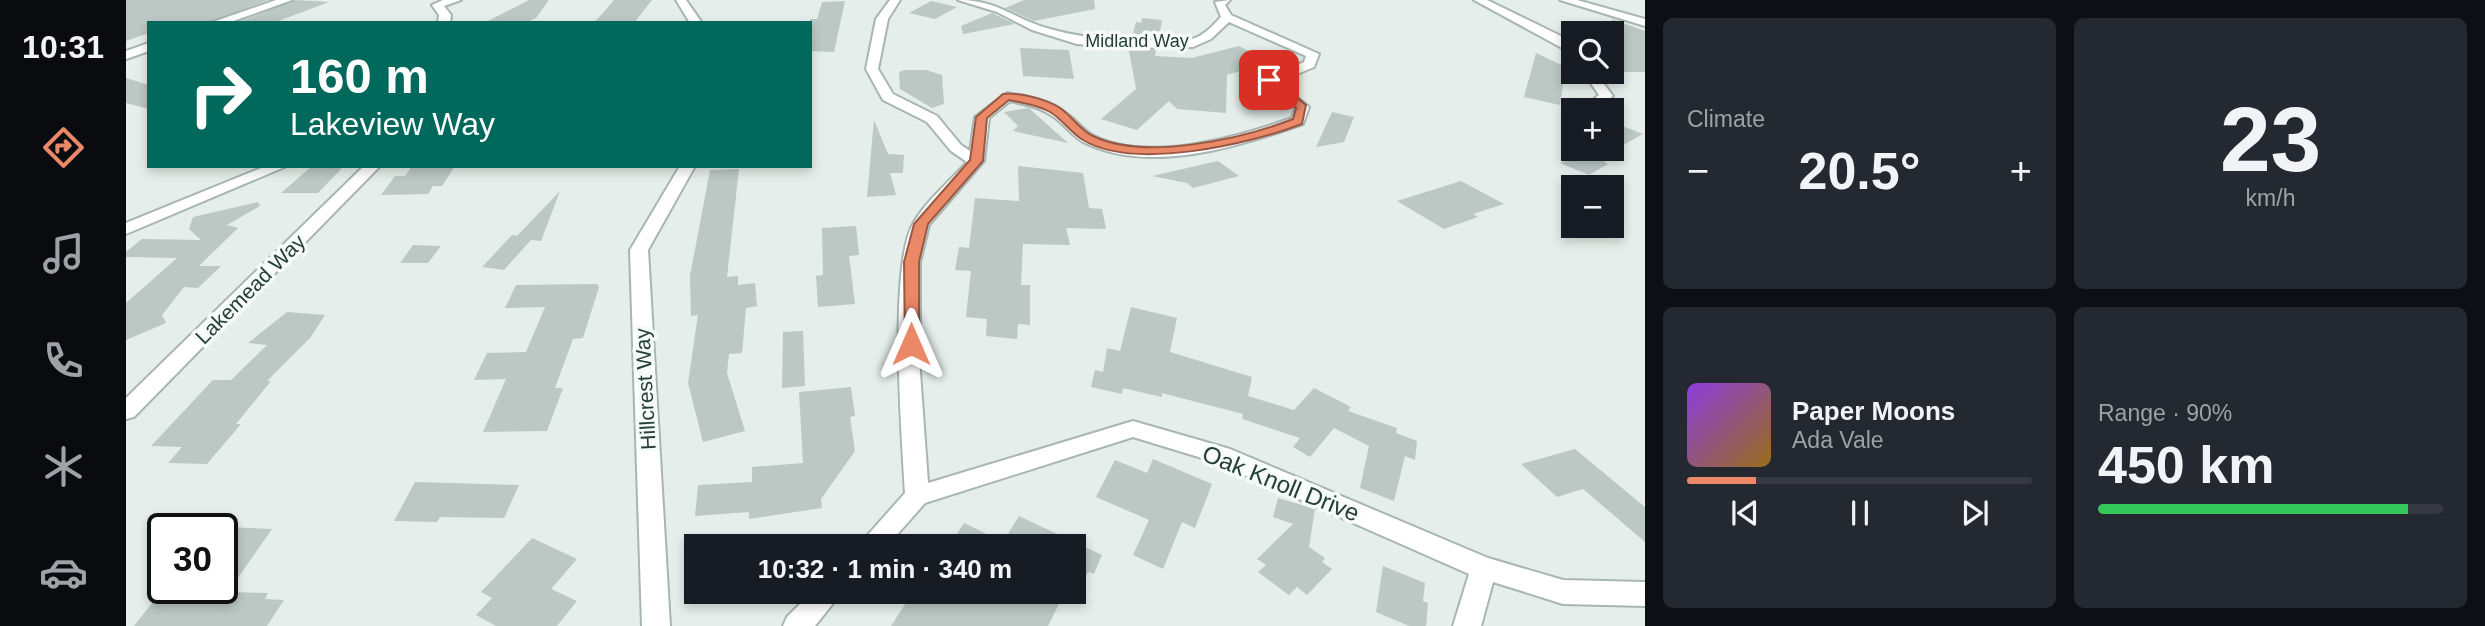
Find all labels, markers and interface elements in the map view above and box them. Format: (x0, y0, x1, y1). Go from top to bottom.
map controls (1561, 21, 1624, 238)
button: search (1561, 21, 1624, 84)
text: 10:31 (22, 29, 104, 65)
street label: Midland Way (1085, 31, 1189, 51)
icon: right (175, 49, 266, 140)
text: 160 m (290, 49, 429, 103)
pin (1239, 50, 1299, 110)
icon: arrive (1250, 61, 1288, 99)
text: 23 (2220, 89, 2321, 190)
button: + (1561, 98, 1624, 161)
text: Lakeview Way (290, 106, 495, 142)
text: Climate (1687, 106, 1765, 132)
icon: directions (39, 123, 88, 172)
text: 20.5° (1798, 142, 1921, 200)
text: − (1687, 150, 1709, 192)
text: + (2010, 150, 2032, 192)
button: − (1561, 175, 1624, 238)
text: km/h (2246, 185, 2295, 211)
icon: music (39, 229, 88, 278)
street label: Lakemead Way (191, 229, 310, 348)
position arrow (874, 307, 948, 381)
street label: Hillcrest Way (630, 327, 660, 450)
icon: phone (39, 336, 88, 385)
text: Paper Moons (1792, 396, 1955, 426)
text: Range · 90% (2098, 400, 2232, 426)
text: Ada Vale (1792, 427, 1884, 453)
text: 450 km (2098, 436, 2274, 494)
street label: Oak Knoll Drive (1199, 439, 1363, 527)
icon: climate (39, 442, 88, 491)
icon: previous (1726, 494, 1764, 532)
icon: pause (1841, 494, 1879, 532)
icon: next (1956, 494, 1994, 532)
speed limit sign: 30 (147, 513, 238, 604)
icon: car (39, 548, 88, 597)
text: 10:32 · 1 min · 340 m (758, 554, 1012, 584)

